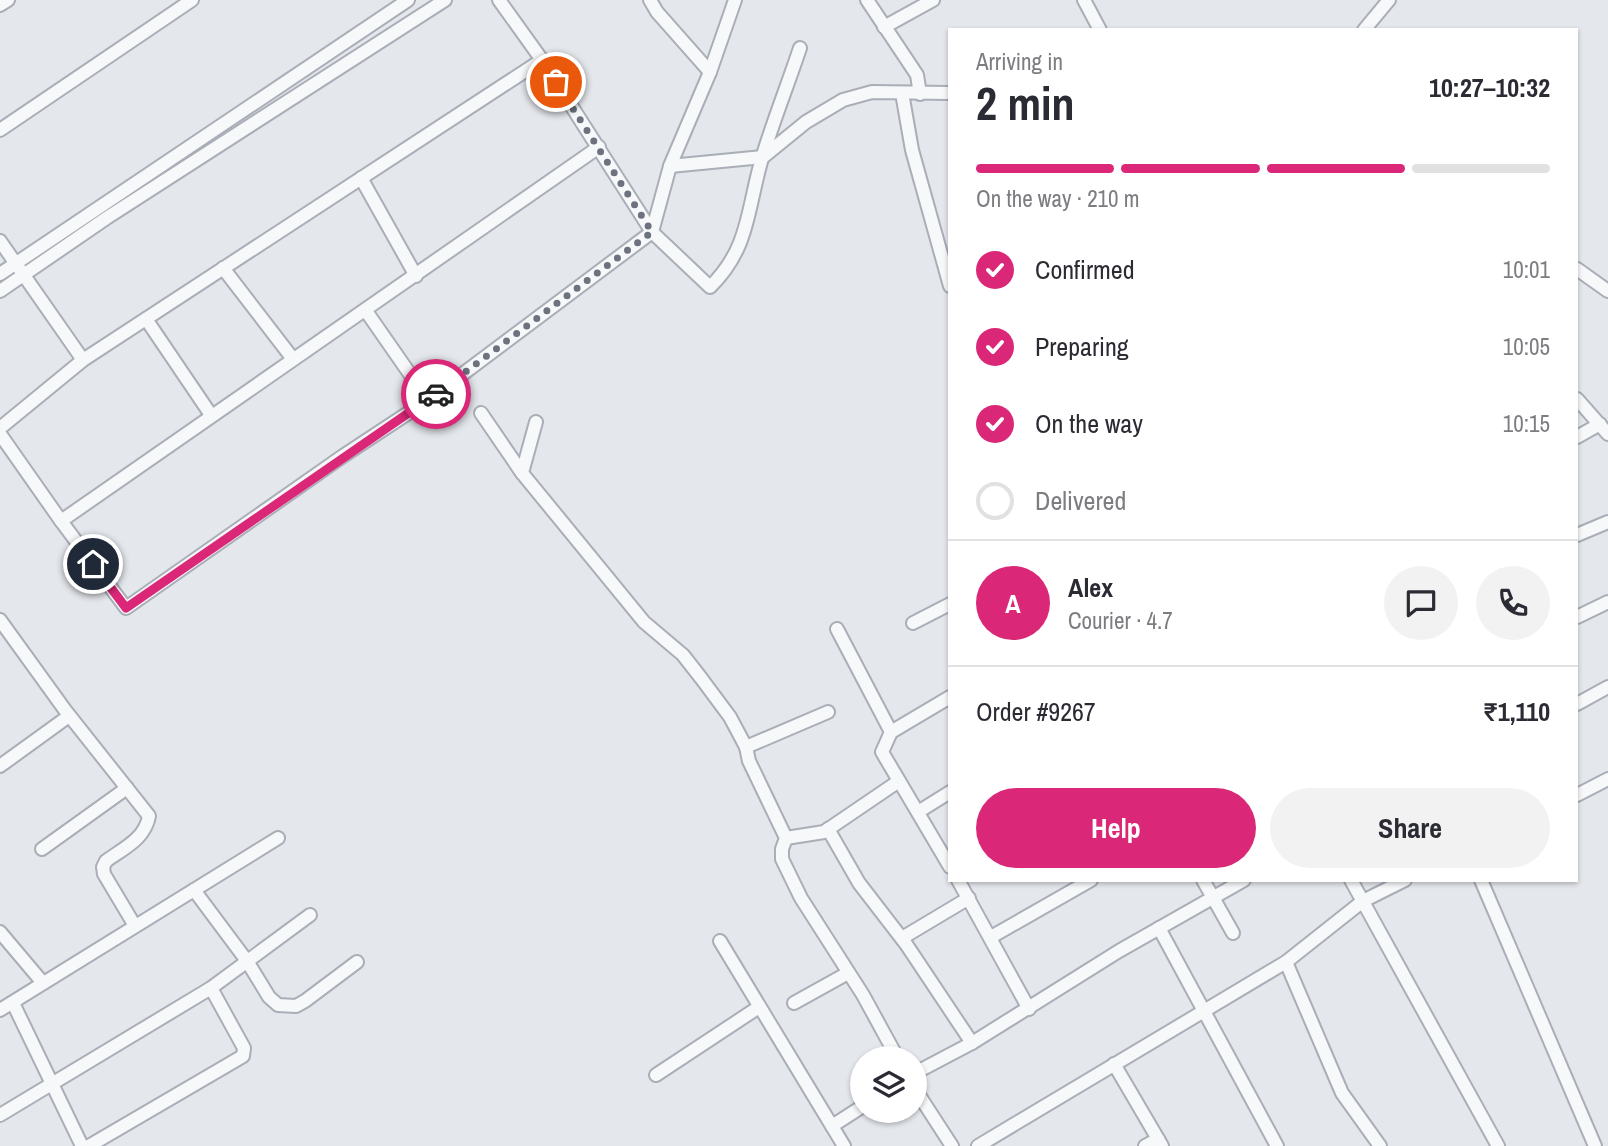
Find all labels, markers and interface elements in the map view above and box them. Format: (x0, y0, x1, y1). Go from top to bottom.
text: Arriving in (976, 46, 1063, 77)
pin (526, 52, 586, 112)
icon: bag (537, 63, 575, 101)
text: 10:27–10:32 (1429, 70, 1550, 105)
text: 2 min (976, 72, 1075, 134)
text: On the way · 210 m (976, 183, 1140, 214)
icon: check (976, 251, 1014, 289)
text: Confirmed (1035, 252, 1135, 287)
text: 10:01 (1503, 254, 1550, 285)
icon: check (976, 328, 1014, 366)
text: Preparing (1035, 329, 1129, 364)
text: 10:05 (1503, 331, 1550, 362)
courier (401, 359, 471, 429)
icon: car (417, 375, 455, 413)
icon: check (976, 405, 1014, 443)
text: On the way (1035, 406, 1143, 441)
text: 10:15 (1503, 408, 1550, 439)
text: Delivered (1035, 483, 1126, 518)
pin (63, 534, 123, 594)
icon: home (74, 545, 112, 583)
button: chat (1384, 566, 1458, 640)
button: phone (1476, 566, 1550, 640)
text: Alex (1068, 570, 1113, 605)
text: A (1005, 586, 1021, 621)
text: Courier · 4.7 (1068, 605, 1173, 636)
text: Order #9267 (976, 694, 1096, 729)
text: ₹1,110 (1483, 694, 1550, 729)
button: Help (976, 788, 1256, 868)
button: Share (1270, 788, 1550, 868)
map controls (850, 1046, 927, 1123)
button: layers (850, 1046, 927, 1123)

